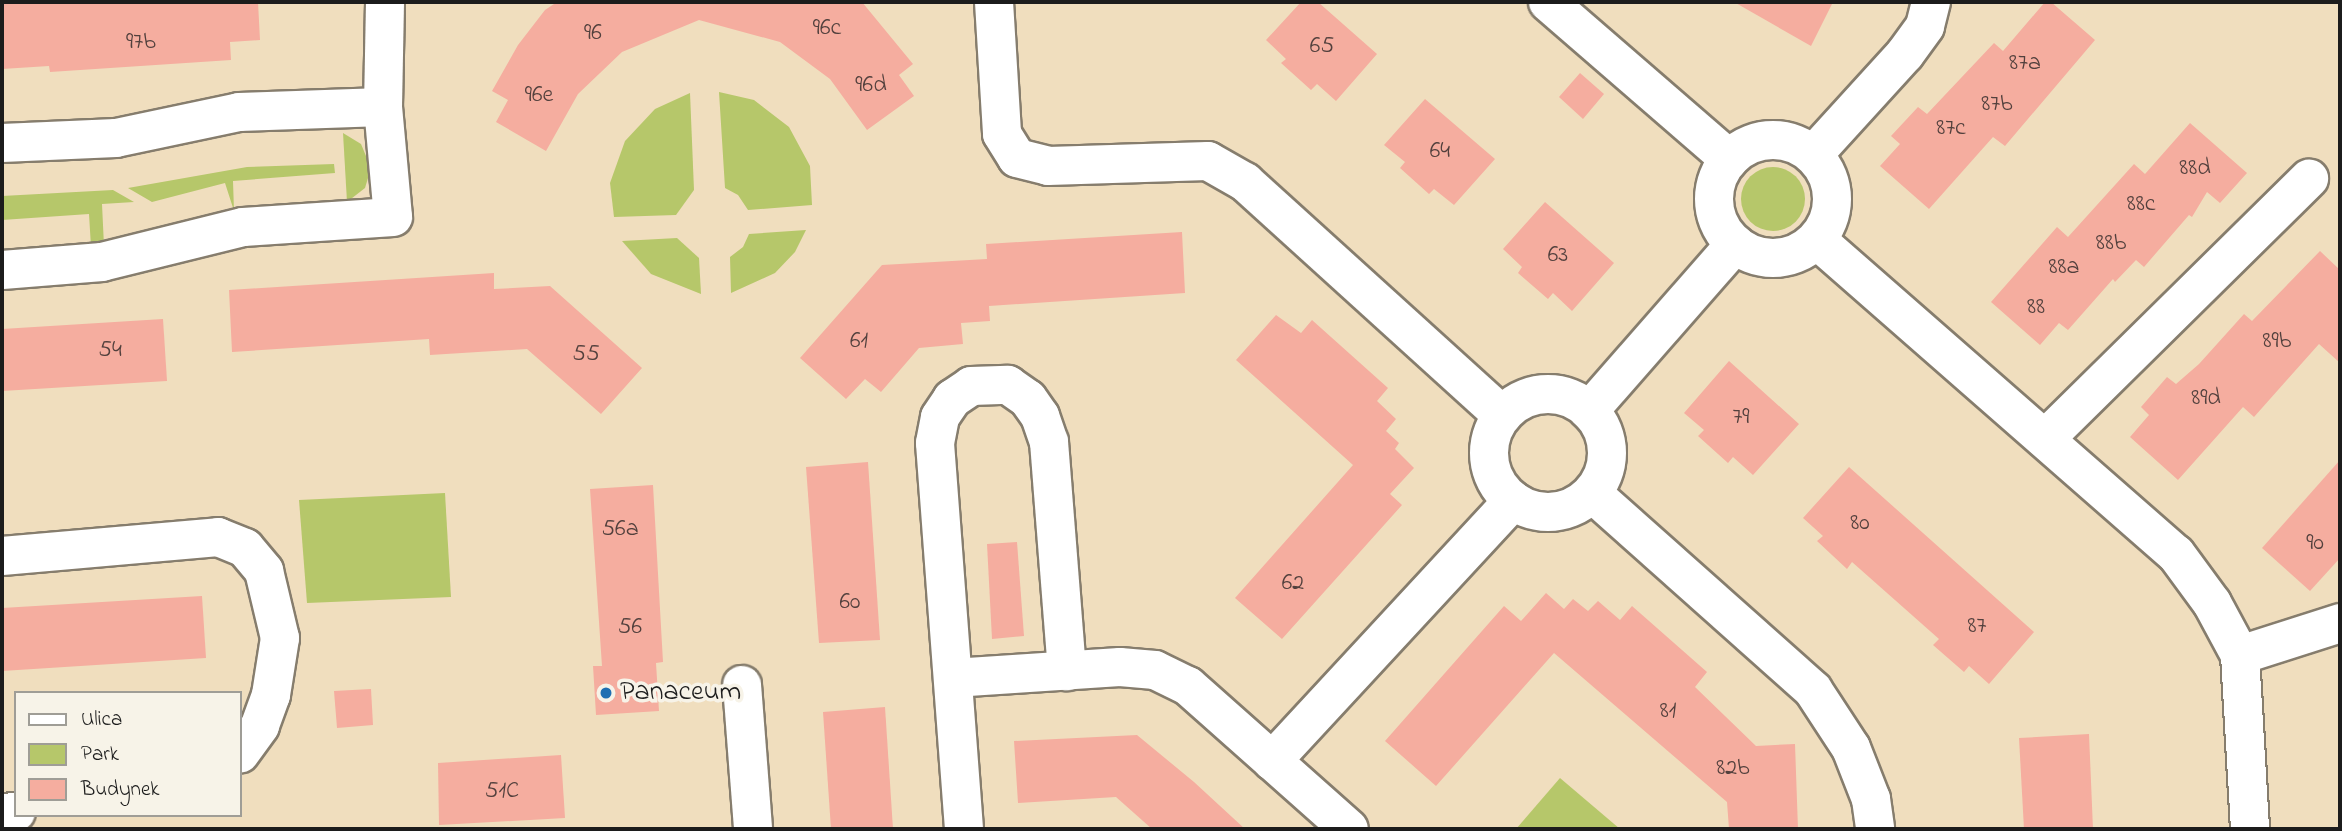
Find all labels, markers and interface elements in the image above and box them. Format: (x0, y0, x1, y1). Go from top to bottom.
house number: 96c (813, 15, 841, 43)
house number: 96 (584, 20, 602, 48)
house number: 97b (126, 29, 156, 57)
house number: 65 (1310, 33, 1334, 61)
house number: 87a (2009, 50, 2041, 78)
house number: 96d (855, 72, 887, 100)
house number: 96e (525, 82, 553, 110)
house number: 87b (1981, 91, 2013, 119)
house number: 87c (1936, 115, 1966, 143)
house number: 64 (1430, 138, 1450, 166)
house number: 88d (2179, 155, 2211, 183)
house number: 88c (2127, 191, 2155, 219)
house number: 88b (2096, 230, 2126, 258)
house number: 63 (1548, 242, 1568, 270)
house number: 88a (2049, 254, 2079, 282)
house number: 88 (2027, 294, 2045, 322)
house number: 61 (850, 328, 868, 356)
house number: 89b (2263, 328, 2291, 356)
house number: 54 (98, 337, 122, 365)
house number: 55 (572, 341, 600, 369)
house number: 89d (2191, 385, 2221, 413)
house number: 79 (1732, 404, 1750, 432)
house number: 80 (1850, 510, 1870, 538)
house number: 56a (601, 516, 639, 544)
house number: 90 (2306, 530, 2324, 558)
house number: 62 (1282, 570, 1304, 598)
house number: 60 (840, 589, 860, 617)
house number: 87 (1968, 613, 1986, 641)
house number: 56 (618, 614, 642, 642)
place label: Panaceum (620, 676, 741, 710)
marker: Panaceum (598, 685, 614, 701)
legend (14, 691, 242, 817)
house number: 81 (1660, 698, 1676, 726)
text: Ulica (81, 705, 122, 735)
text: Park (81, 740, 119, 770)
house number: 82b (1716, 755, 1750, 783)
text: Budynek (81, 775, 160, 805)
house number: 51C (485, 778, 519, 806)

